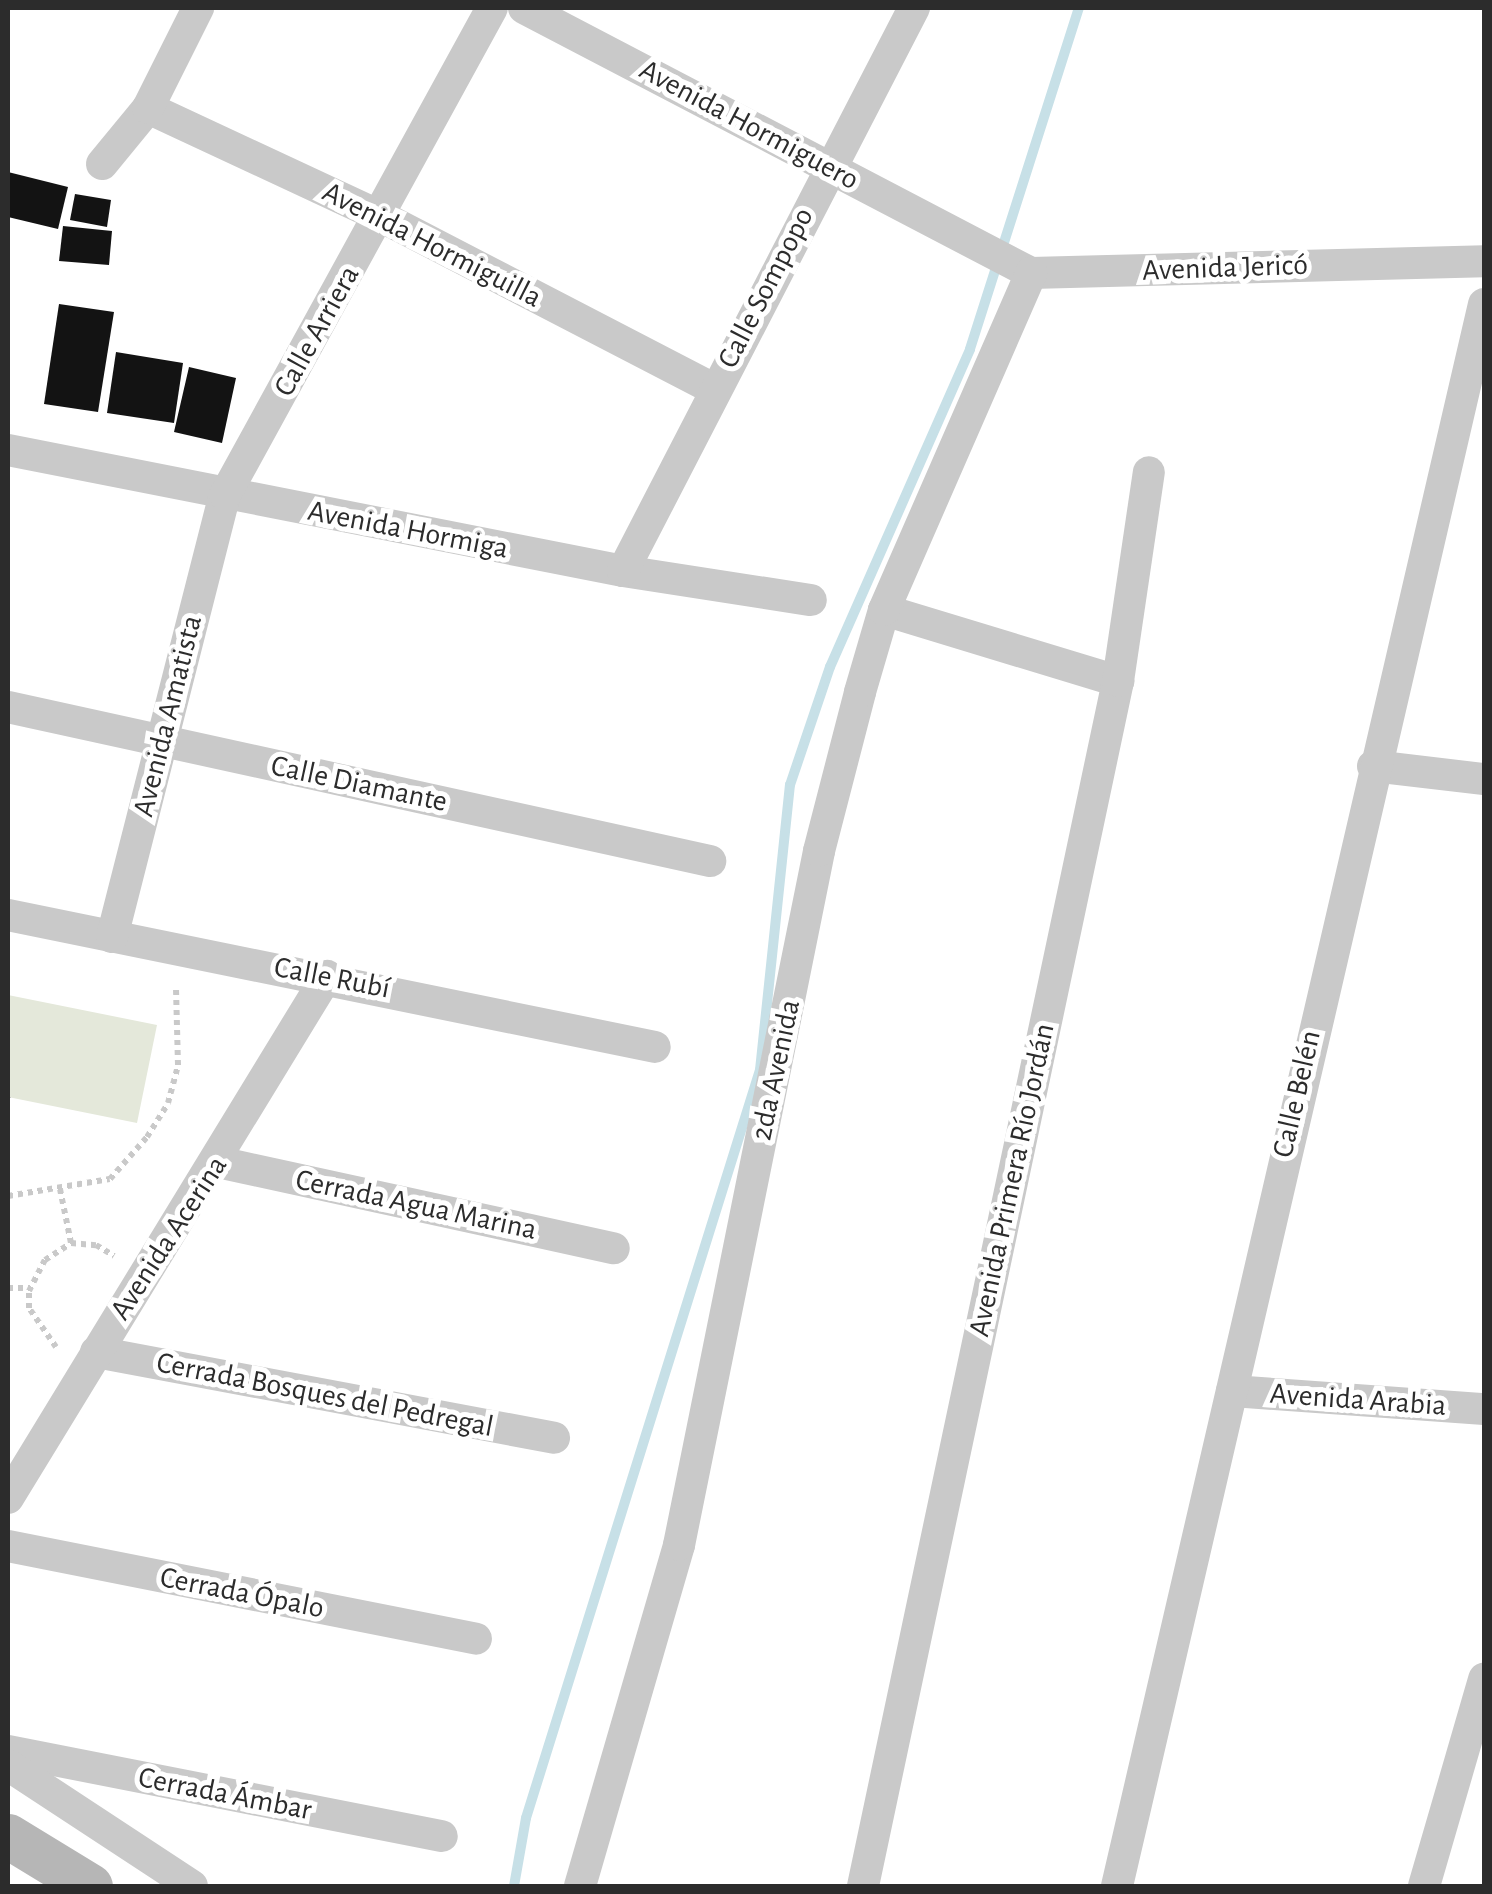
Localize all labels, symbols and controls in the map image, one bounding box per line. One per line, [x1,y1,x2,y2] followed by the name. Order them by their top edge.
[633,52,865,198] street label: Avenida Hormiguero
[316,174,548,316] street label: Avenida Hormiguilla
[710,202,822,374] street label: Calle Sompopo
[1142,247,1308,289] street label: Avenida Jericó
[266,259,368,403] street label: Calle Arriera
[305,493,511,567] street label: Avenida Hormiga
[126,612,210,820] street label: Avenida Amatista
[268,748,450,820] street label: Calle Diamante
[271,949,393,1007] street label: Calle Rubí
[744,996,808,1144] street label: 2da Avenida
[961,1020,1063,1340] street label: Avenida Primera Río Jordán
[1265,1027,1329,1161] street label: Calle Belén
[103,1149,235,1327] street label: Avenida Acerina
[292,1162,540,1248] street label: Cerrada Agua Marina
[154,1345,496,1445] street label: Cerrada Bosques del Pedregal
[1269,1376,1447,1424] street label: Avenida Arabia
[157,1559,327,1627] street label: Cerrada Ópalo
[135,1760,315,1828] street label: Cerrada Ámbar

